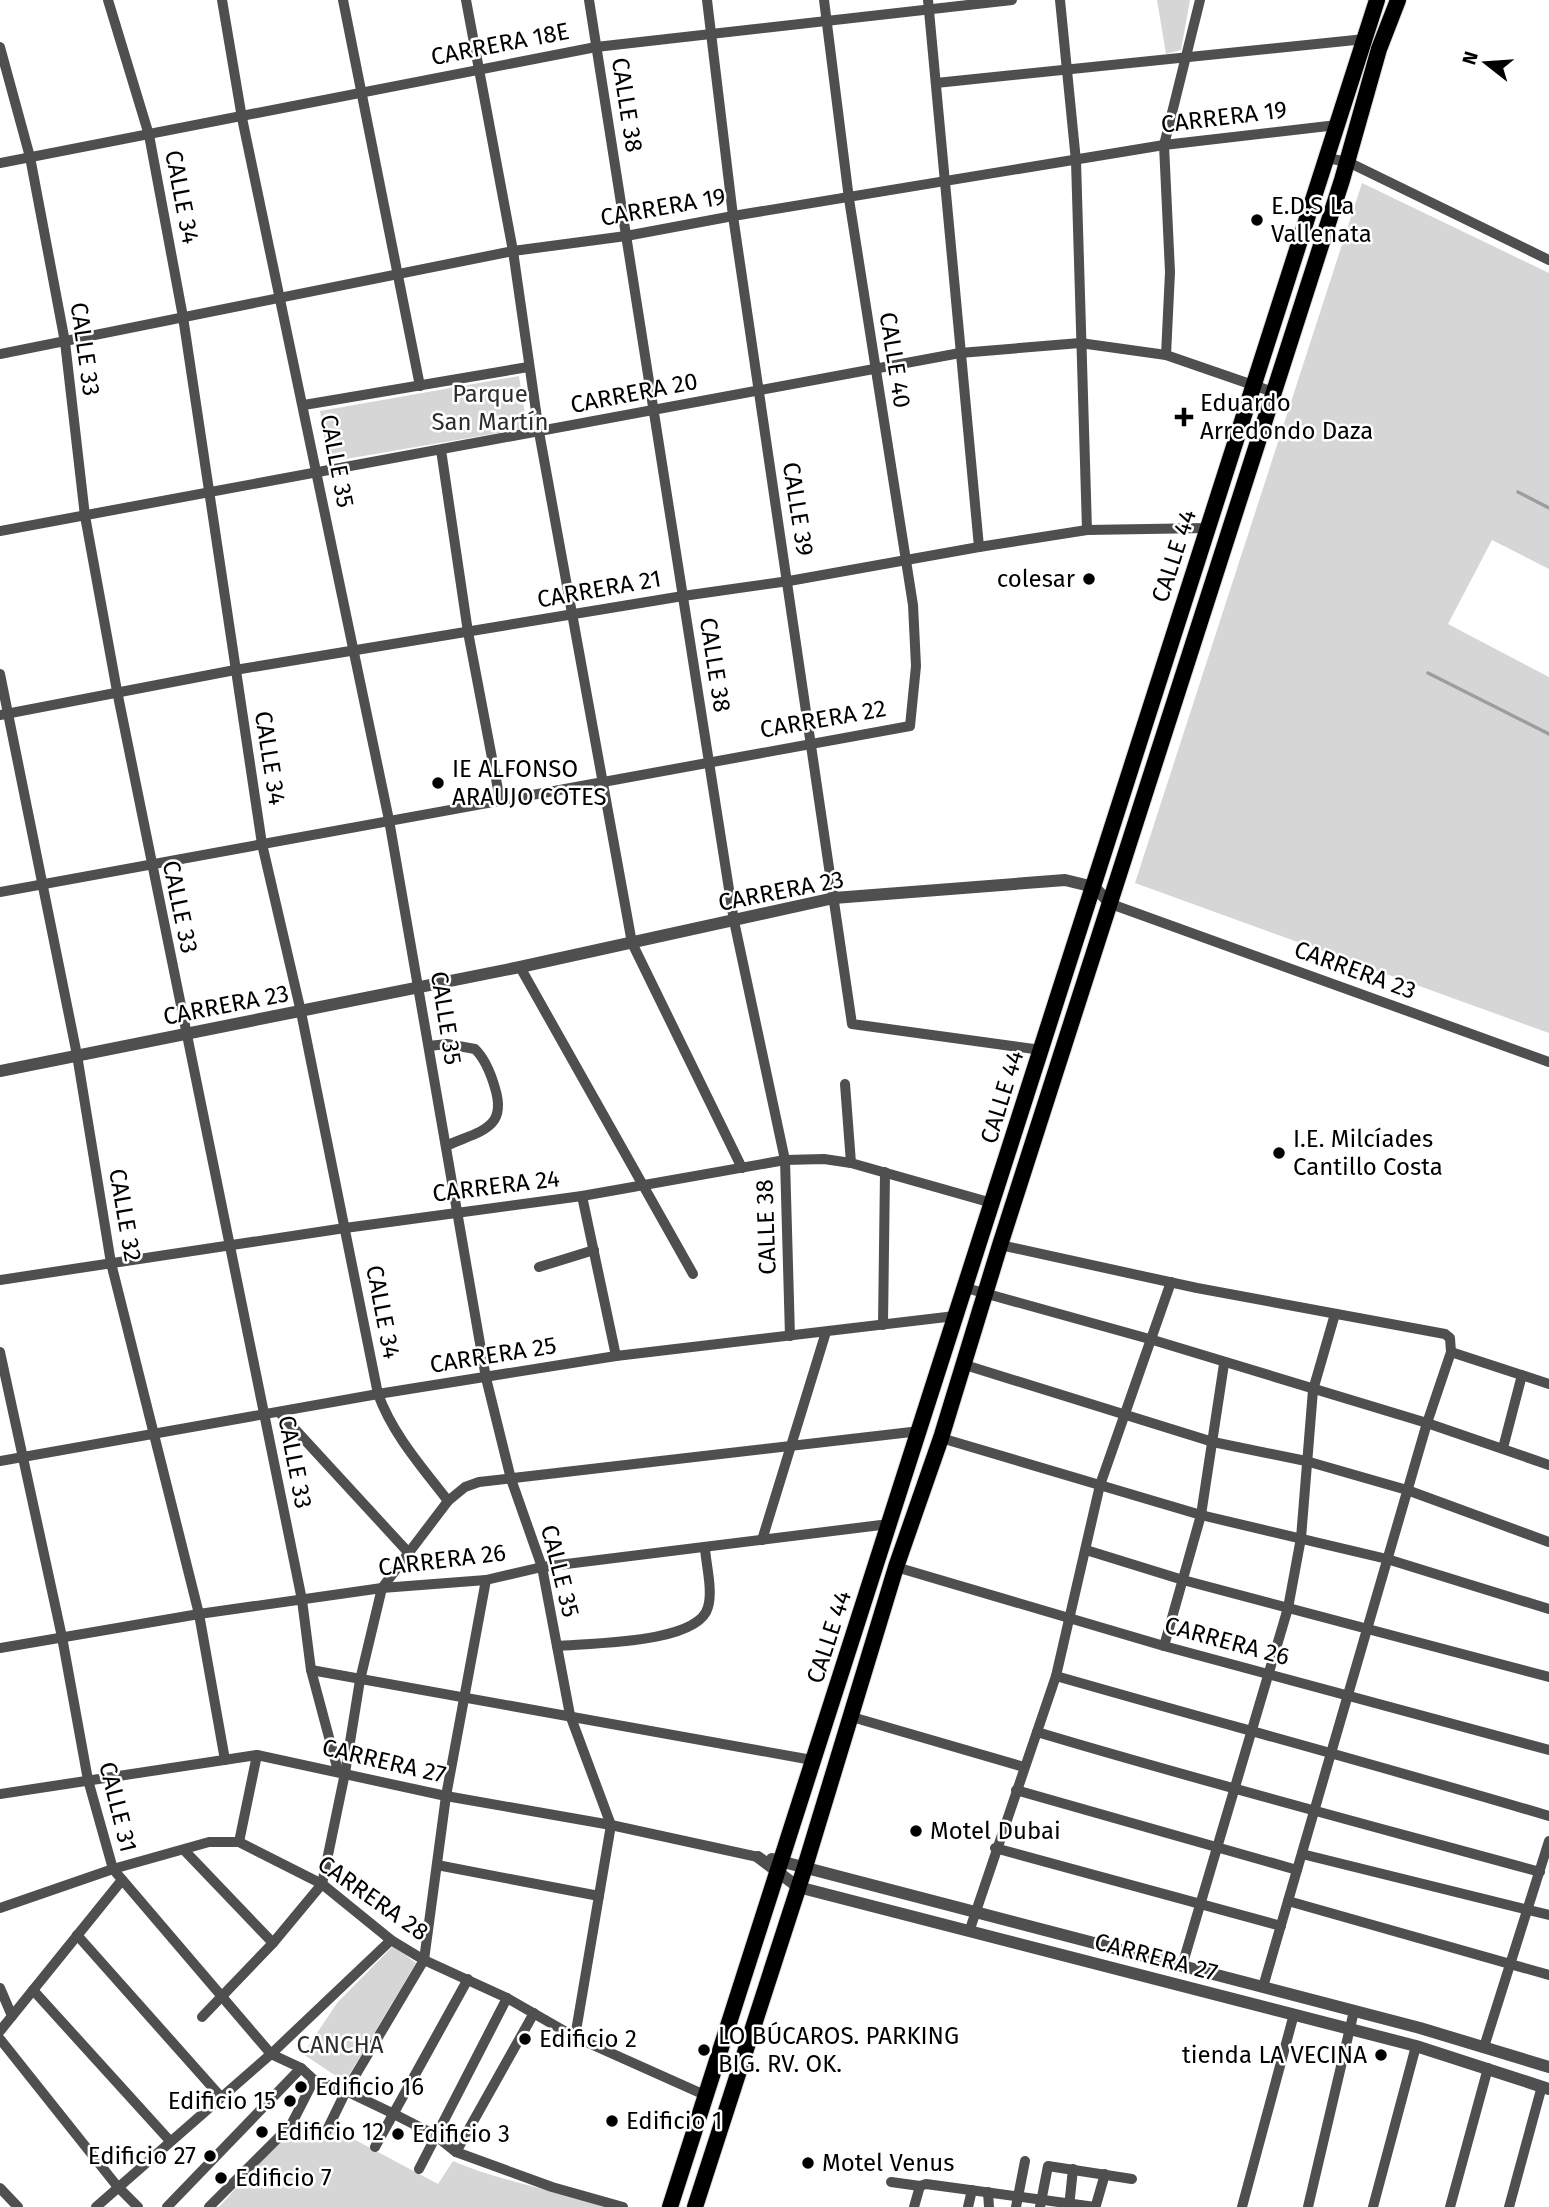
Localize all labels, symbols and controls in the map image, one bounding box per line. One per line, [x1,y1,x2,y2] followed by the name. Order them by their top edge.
[429,17,571,71] street label: CARRERA 18E
[1451,28,1521,98] north arrow
[1457,49,1483,68] text: N
[606,56,648,154] street label: CALLE 38
[1159,95,1289,139] street label: CARRERA 19
[159,148,205,246] street label: CALLE 34
[598,182,728,232] street label: CARRERA 19
[1271,192,1372,248] place label: E.D.S La Vallenata
[1249,212,1265,228] marker: E.D.S La Vallenata
[65,300,105,398] street label: CALLE 33
[874,310,916,410] street label: CALLE 40
[568,367,700,419] street label: CARRERA 20
[431,380,549,436] park label: Parque San Martín
[1200,389,1373,445] place label: Eduardo Arredondo Daza
[1174,407,1194,427] marker: Eduardo Arredondo Daza
[314,412,360,510] street label: CALLE 35
[777,460,819,558] street label: CALLE 39
[1146,506,1202,606] street label: CALLE 44
[535,564,663,614] street label: CARRERA 21
[997,565,1076,593] place label: colesar
[1081,571,1097,587] marker: colesar
[694,616,736,714] street label: CALLE 38
[758,694,888,744] street label: CARRERA 22
[249,709,291,807] street label: CALLE 34
[452,755,607,811] place label: IE ALFONSO ARAUJO COTES
[430,775,446,791] marker: IE ALFONSO ARAUJO COTES
[157,858,203,956] street label: CALLE 33
[716,865,846,917] street label: CARRERA 23
[1290,935,1420,1005] street label: CARRERA 23
[425,969,467,1067] street label: CALLE 35
[161,979,291,1031] street label: CARRERA 23
[975,1047,1029,1147] street label: CALLE 44
[1293,1125,1443,1181] place label: I.E. Milcíades Cantillo Costa
[1271,1145,1287,1161] marker: I.E. Milcíades Cantillo Costa
[431,1164,561,1208] street label: CARRERA 24
[103,1166,147,1264] street label: CALLE 32
[750,1179,782,1275] street label: CALLE 38
[360,1263,406,1361] street label: CALLE 34
[428,1331,558,1379] street label: CARRERA 25
[272,1413,318,1511] street label: CALLE 33
[535,1522,585,1620] street label: CALLE 35
[377,1538,507,1582] street label: CARRERA 26
[801,1587,857,1687] street label: CALLE 44
[1161,1611,1293,1671] street label: CARRERA 26
[319,1733,449,1789] street label: CARRERA 27
[93,1759,143,1855] street label: CALLE 31
[930,1817,1061,1845] place label: Motel Dubai
[908,1823,924,1839] marker: Motel Dubai
[312,1850,434,1946] street label: CARRERA 28
[1092,1927,1220,1987] street label: CARRERA 27
[718,2021,959,2078] place label: LO BÚCAROS. PARKING BIG. RV. OK.
[539,2025,637,2053] place label: Edificio 2
[296,2031,384,2059] park label: CANCHA
[517,2031,533,2047] marker: Edificio 2
[1182,2041,1367,2069] place label: tienda LA VECINA
[696,2042,712,2058] marker: LO BÚCAROS. PARKING BIG. RV. OK.
[1373,2047,1389,2063] marker: tienda LA VECINA
[315,2073,424,2101] place label: Edificio 16
[293,2079,309,2095] marker: Edificio 16
[168,2087,276,2115] place label: Edificio 15
[282,2093,298,2109] marker: Edificio 15
[626,2107,722,2135] place label: Edificio 1
[604,2113,620,2129] marker: Edificio 1
[276,2118,384,2146] place label: Edificio 12
[412,2120,510,2148] place label: Edificio 3
[254,2124,270,2140] marker: Edificio 12
[390,2126,406,2142] marker: Edificio 3
[88,2142,196,2170] place label: Edificio 27
[202,2148,218,2164] marker: Edificio 27
[822,2149,955,2177] place label: Motel Venus
[800,2155,816,2171] marker: Motel Venus
[235,2164,332,2192] place label: Edificio 7
[213,2170,229,2186] marker: Edificio 7

